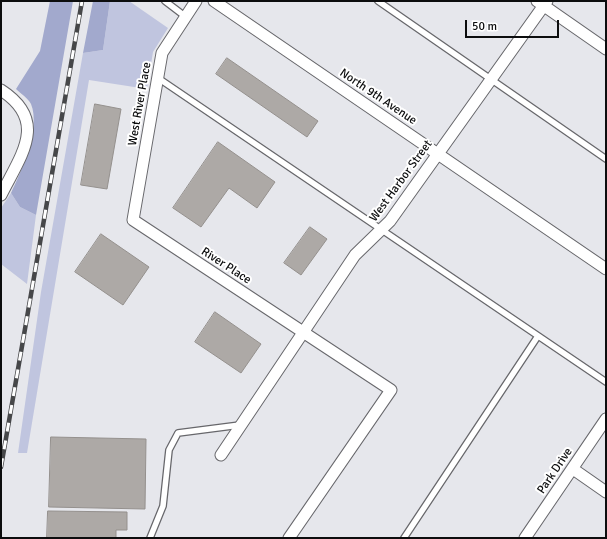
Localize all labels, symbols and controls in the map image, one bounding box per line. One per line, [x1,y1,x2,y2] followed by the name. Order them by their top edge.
[467,12,561,38] scale bar
[472,19,497,34] text: 50 m
[126,61,154,147] street label: West River Place
[337,66,419,128] street label: North 9th Avenue
[367,137,435,225] street label: West Harbor Street
[198,245,254,287] street label: River Place
[534,445,576,497] street label: Park Drive

